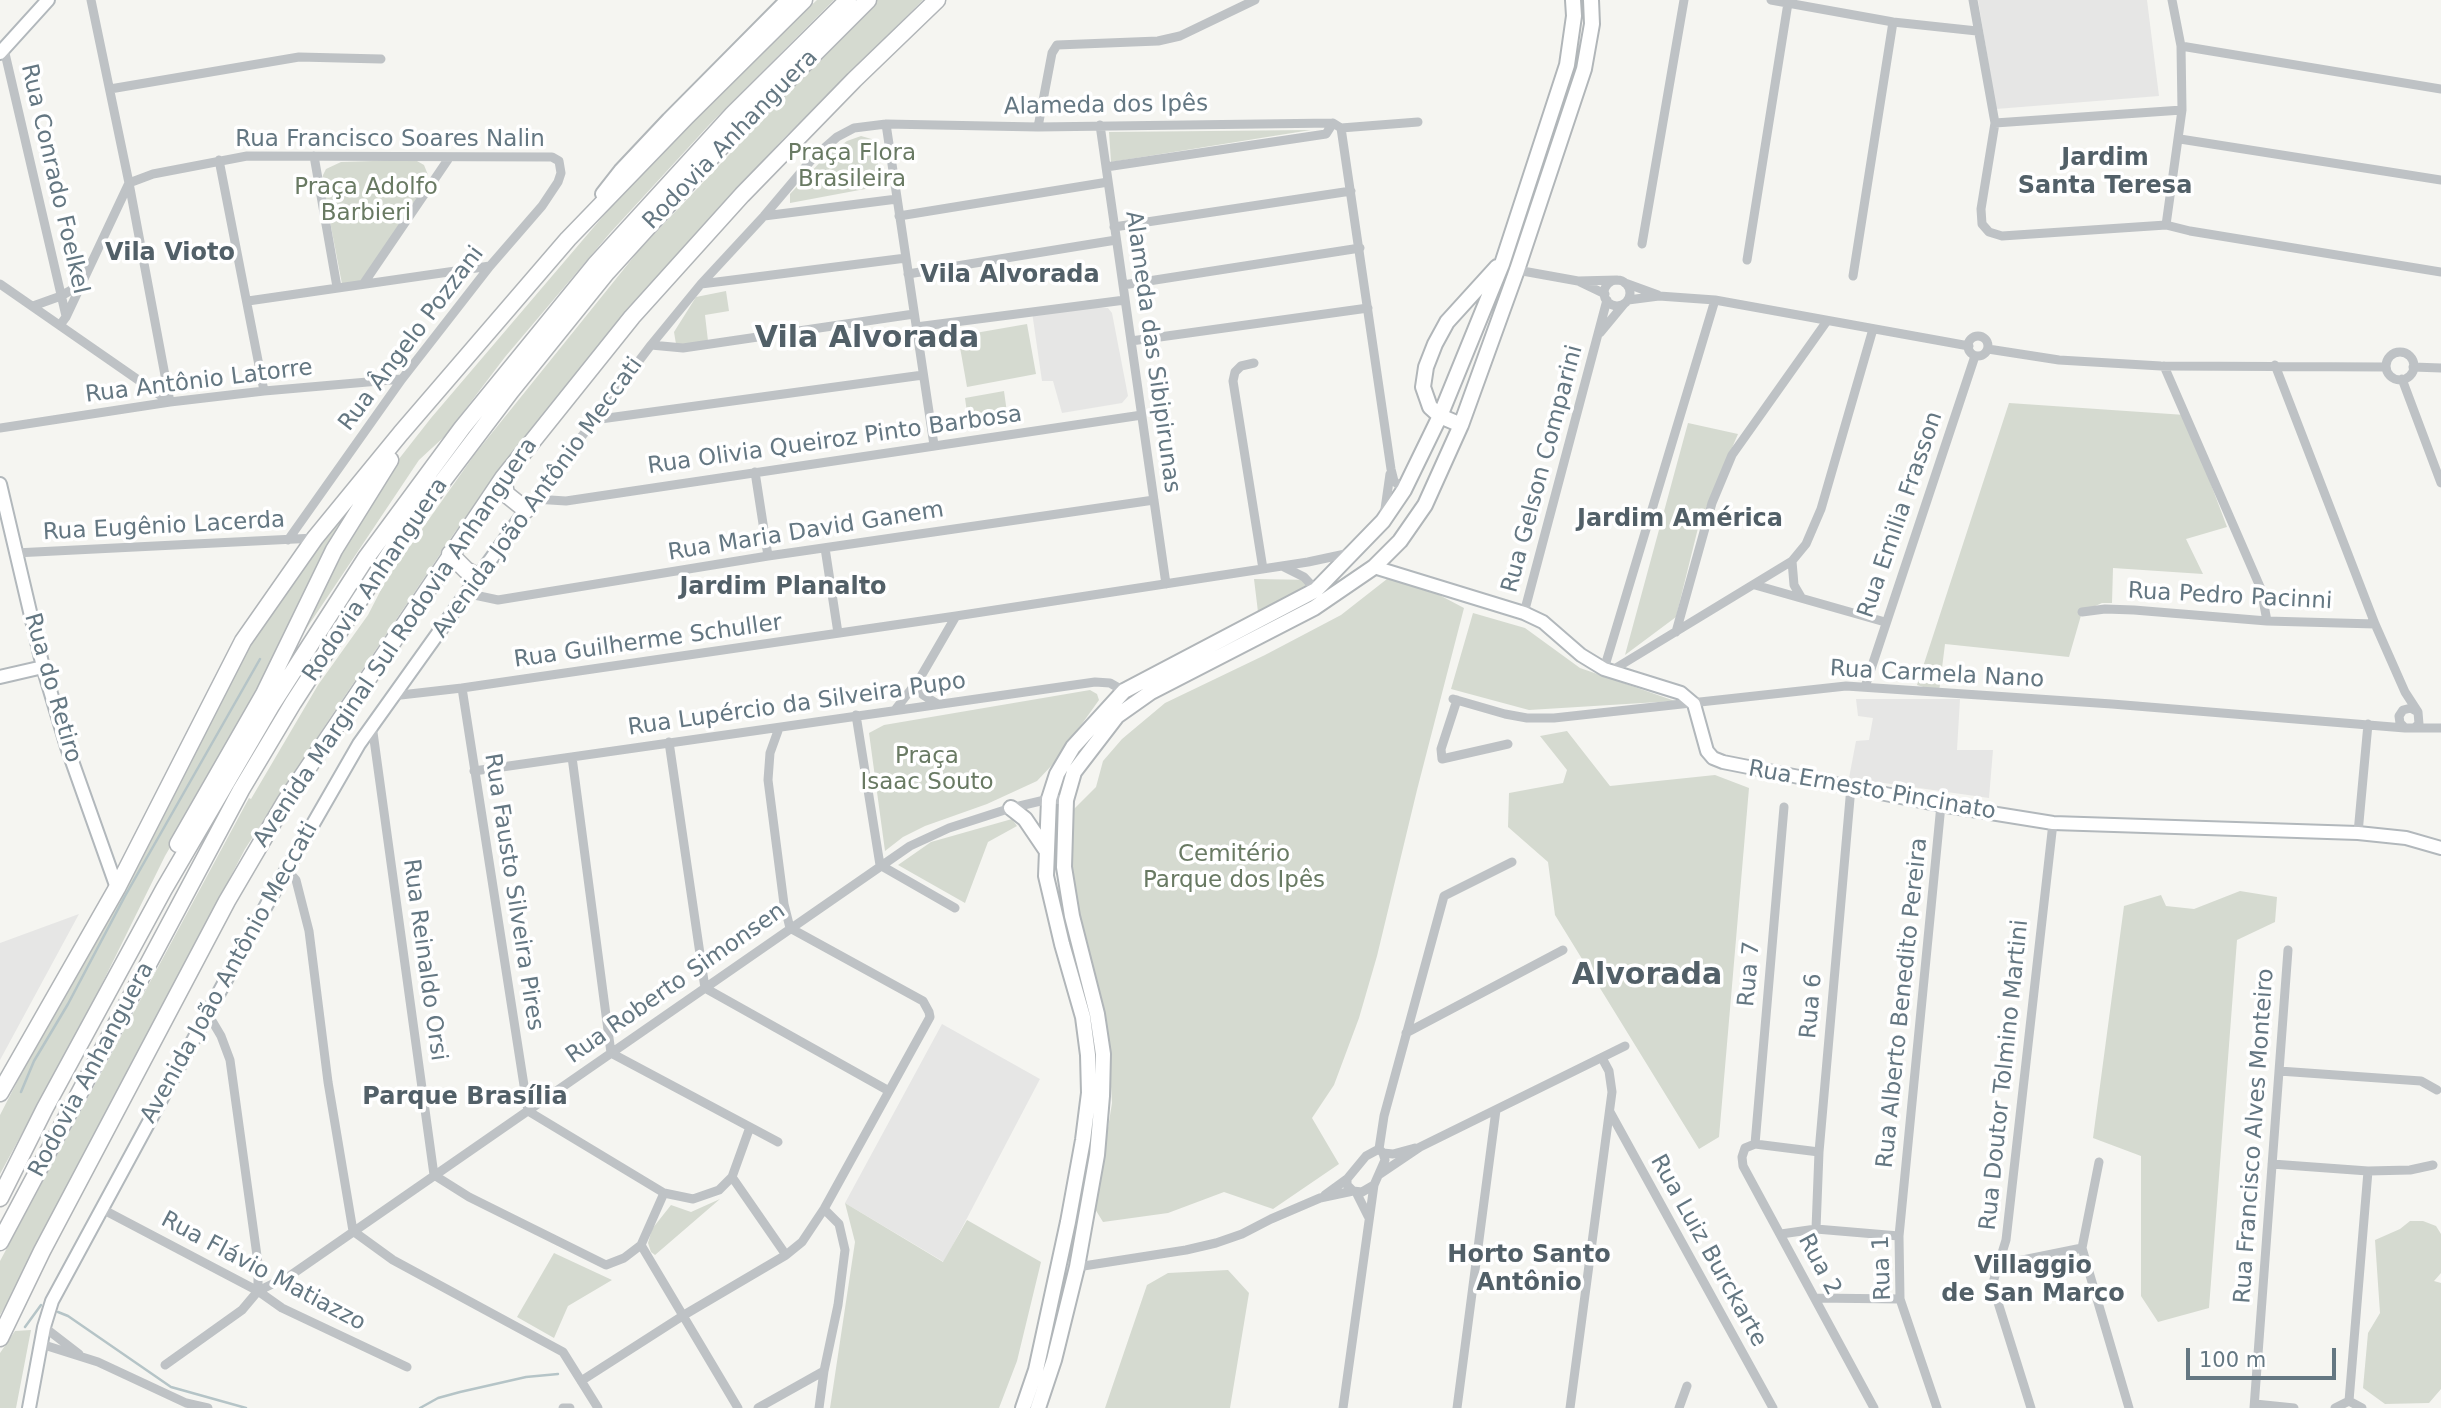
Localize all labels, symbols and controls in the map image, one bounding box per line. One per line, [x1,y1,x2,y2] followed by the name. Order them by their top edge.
[638,44,824,236] street label: Rodovia Anhanguera
[14,61,94,297] street label: Rua Conrado Foelkel
[1004,90,1208,122] street label: Alameda dos Ipês
[235,126,545,154] street label: Rua Francisco Soares Nalin
[788,140,916,194] park label: Praça Flora Brasileira
[2018,145,2192,201] district label: Jardim Santa Teresa
[294,174,438,228] park label: Praça Adolfo Barbieri
[1119,209,1185,495] street label: Alameda das Sibipirunas
[105,240,235,268] district label: Vila Vioto
[334,241,490,437] street label: Rua Ângelo Pozzani
[920,262,1100,290] district label: Vila Alvorada
[755,321,979,357] district label: Vila Alvorada
[1497,342,1589,596] street label: Rua Gelson Comparini
[427,352,649,644] street label: Avenida João Antônio Meccati
[84,354,314,410] street label: Rua Antônio Latorre
[646,401,1024,481] street label: Rua Olivia Queiroz Pinto Barbosa
[1853,408,1949,622] street label: Rua Emilia Frasson
[248,433,544,853] street label: Avenida Marginal Sul Rodovia Anhanguera
[298,473,454,687] street label: Rodovia Anhanguera
[666,497,946,567] street label: Rua Maria David Ganem
[1577,506,1783,534] district label: Jardim América
[42,507,286,547] street label: Rua Eugênio Lacerda
[679,574,887,602] district label: Jardim Planalto
[2127,578,2333,616] street label: Rua Pedro Pacinni
[17,610,87,766] street label: Rua do Retiro
[512,610,784,674] street label: Rua Guilherme Schuller
[1829,656,2045,694] street label: Rua Carmela Nano
[626,668,968,742] street label: Rua Lupércio da Silveira Pupo
[860,743,994,797] park label: Praça Isaac Souto
[477,751,549,1033] street label: Rua Fausto Silveira Pires
[1746,756,1998,826] street label: Rua Ernesto Pincinato
[136,818,324,1128] street label: Avenida João Antônio Meccati
[1872,836,1934,1170] street label: Rua Alberto Benedito Pereira
[1143,841,1325,895] park label: Cemitério Parque dos Ipês
[396,857,452,1063] street label: Rua Reinaldo Orsi
[561,898,791,1070] street label: Rua Roberto Simonsen
[1975,918,2035,1232] street label: Rua Doutor Tolmino Martini
[1733,940,1767,1008] street label: Rua 7
[24,958,160,1182] street label: Rodovia Anhanguera
[1572,958,1722,994] district label: Alvorada
[2230,967,2280,1305] street label: Rua Francisco Alves Monteiro
[1795,972,1829,1040] street label: Rua 6
[362,1084,568,1112] district label: Parque Brasília
[1644,1150,1772,1352] street label: Rua Luiz Burckarte
[156,1206,370,1338] street label: Rua Flávio Matiazzo
[1791,1230,1847,1300] street label: Rua 2
[1868,1235,1898,1301] street label: Rua 1
[1447,1242,1611,1298] district label: Horto Santo Antônio
[1941,1253,2125,1309] district label: Villaggio de San Marco
[2189,1334,2340,1378] scale bar
[2199,1348,2266,1372] text: 100 m

